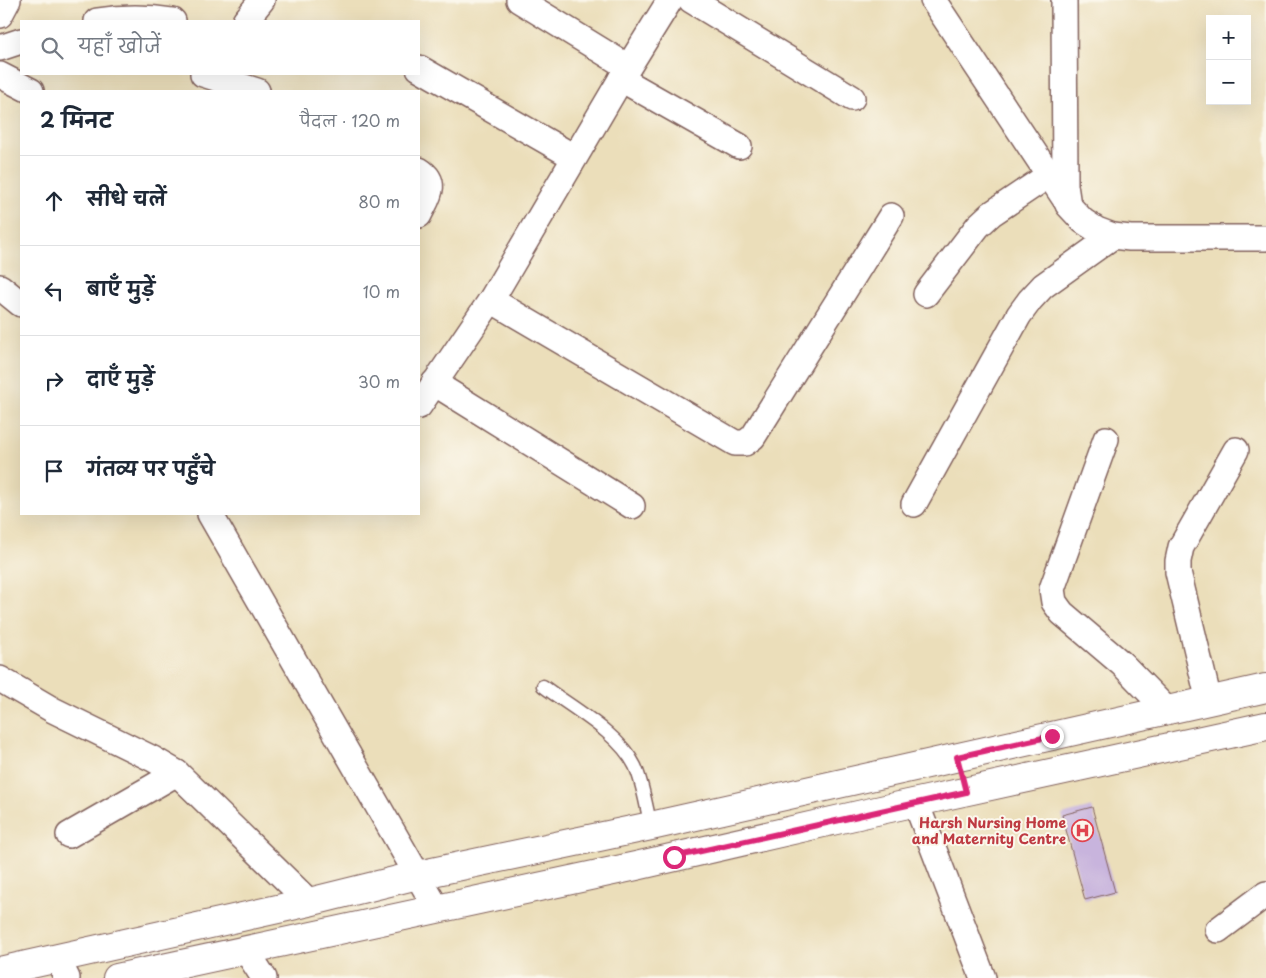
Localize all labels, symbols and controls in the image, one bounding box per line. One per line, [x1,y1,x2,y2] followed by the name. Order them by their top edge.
[1206,15,1251,105] map controls
[1206,15,1251,60] button: +
[20,20,420,75] search box
[78,31,161,59] text: यहाँ खोजें
[38,34,66,62] icon: search
[1206,60,1251,105] button: −
[40,103,112,135] text: 2 मिनट
[300,108,400,132] text: पैदल · 120 m
[87,184,166,212] text: सीधे चलें
[40,187,68,215] icon: ahead
[358,189,400,213] text: 80 m
[87,274,155,302] text: बाएँ मुड़ें
[40,277,68,305] icon: left
[363,279,400,303] text: 10 m
[87,364,154,392] text: दाएँ मुड़ें
[40,367,68,395] icon: right
[358,369,400,393] text: 30 m
[87,454,215,482] text: गंतव्य पर पहुँचे
[40,457,68,485] icon: arrive
[1041,725,1064,748] route end
[912,812,1066,849] place label: Harsh Nursing Home and Maternity Centre
[1070,818,1094,842] hospital icon: Harsh Nursing Home and Maternity Centre
[663,846,686,869] route start

